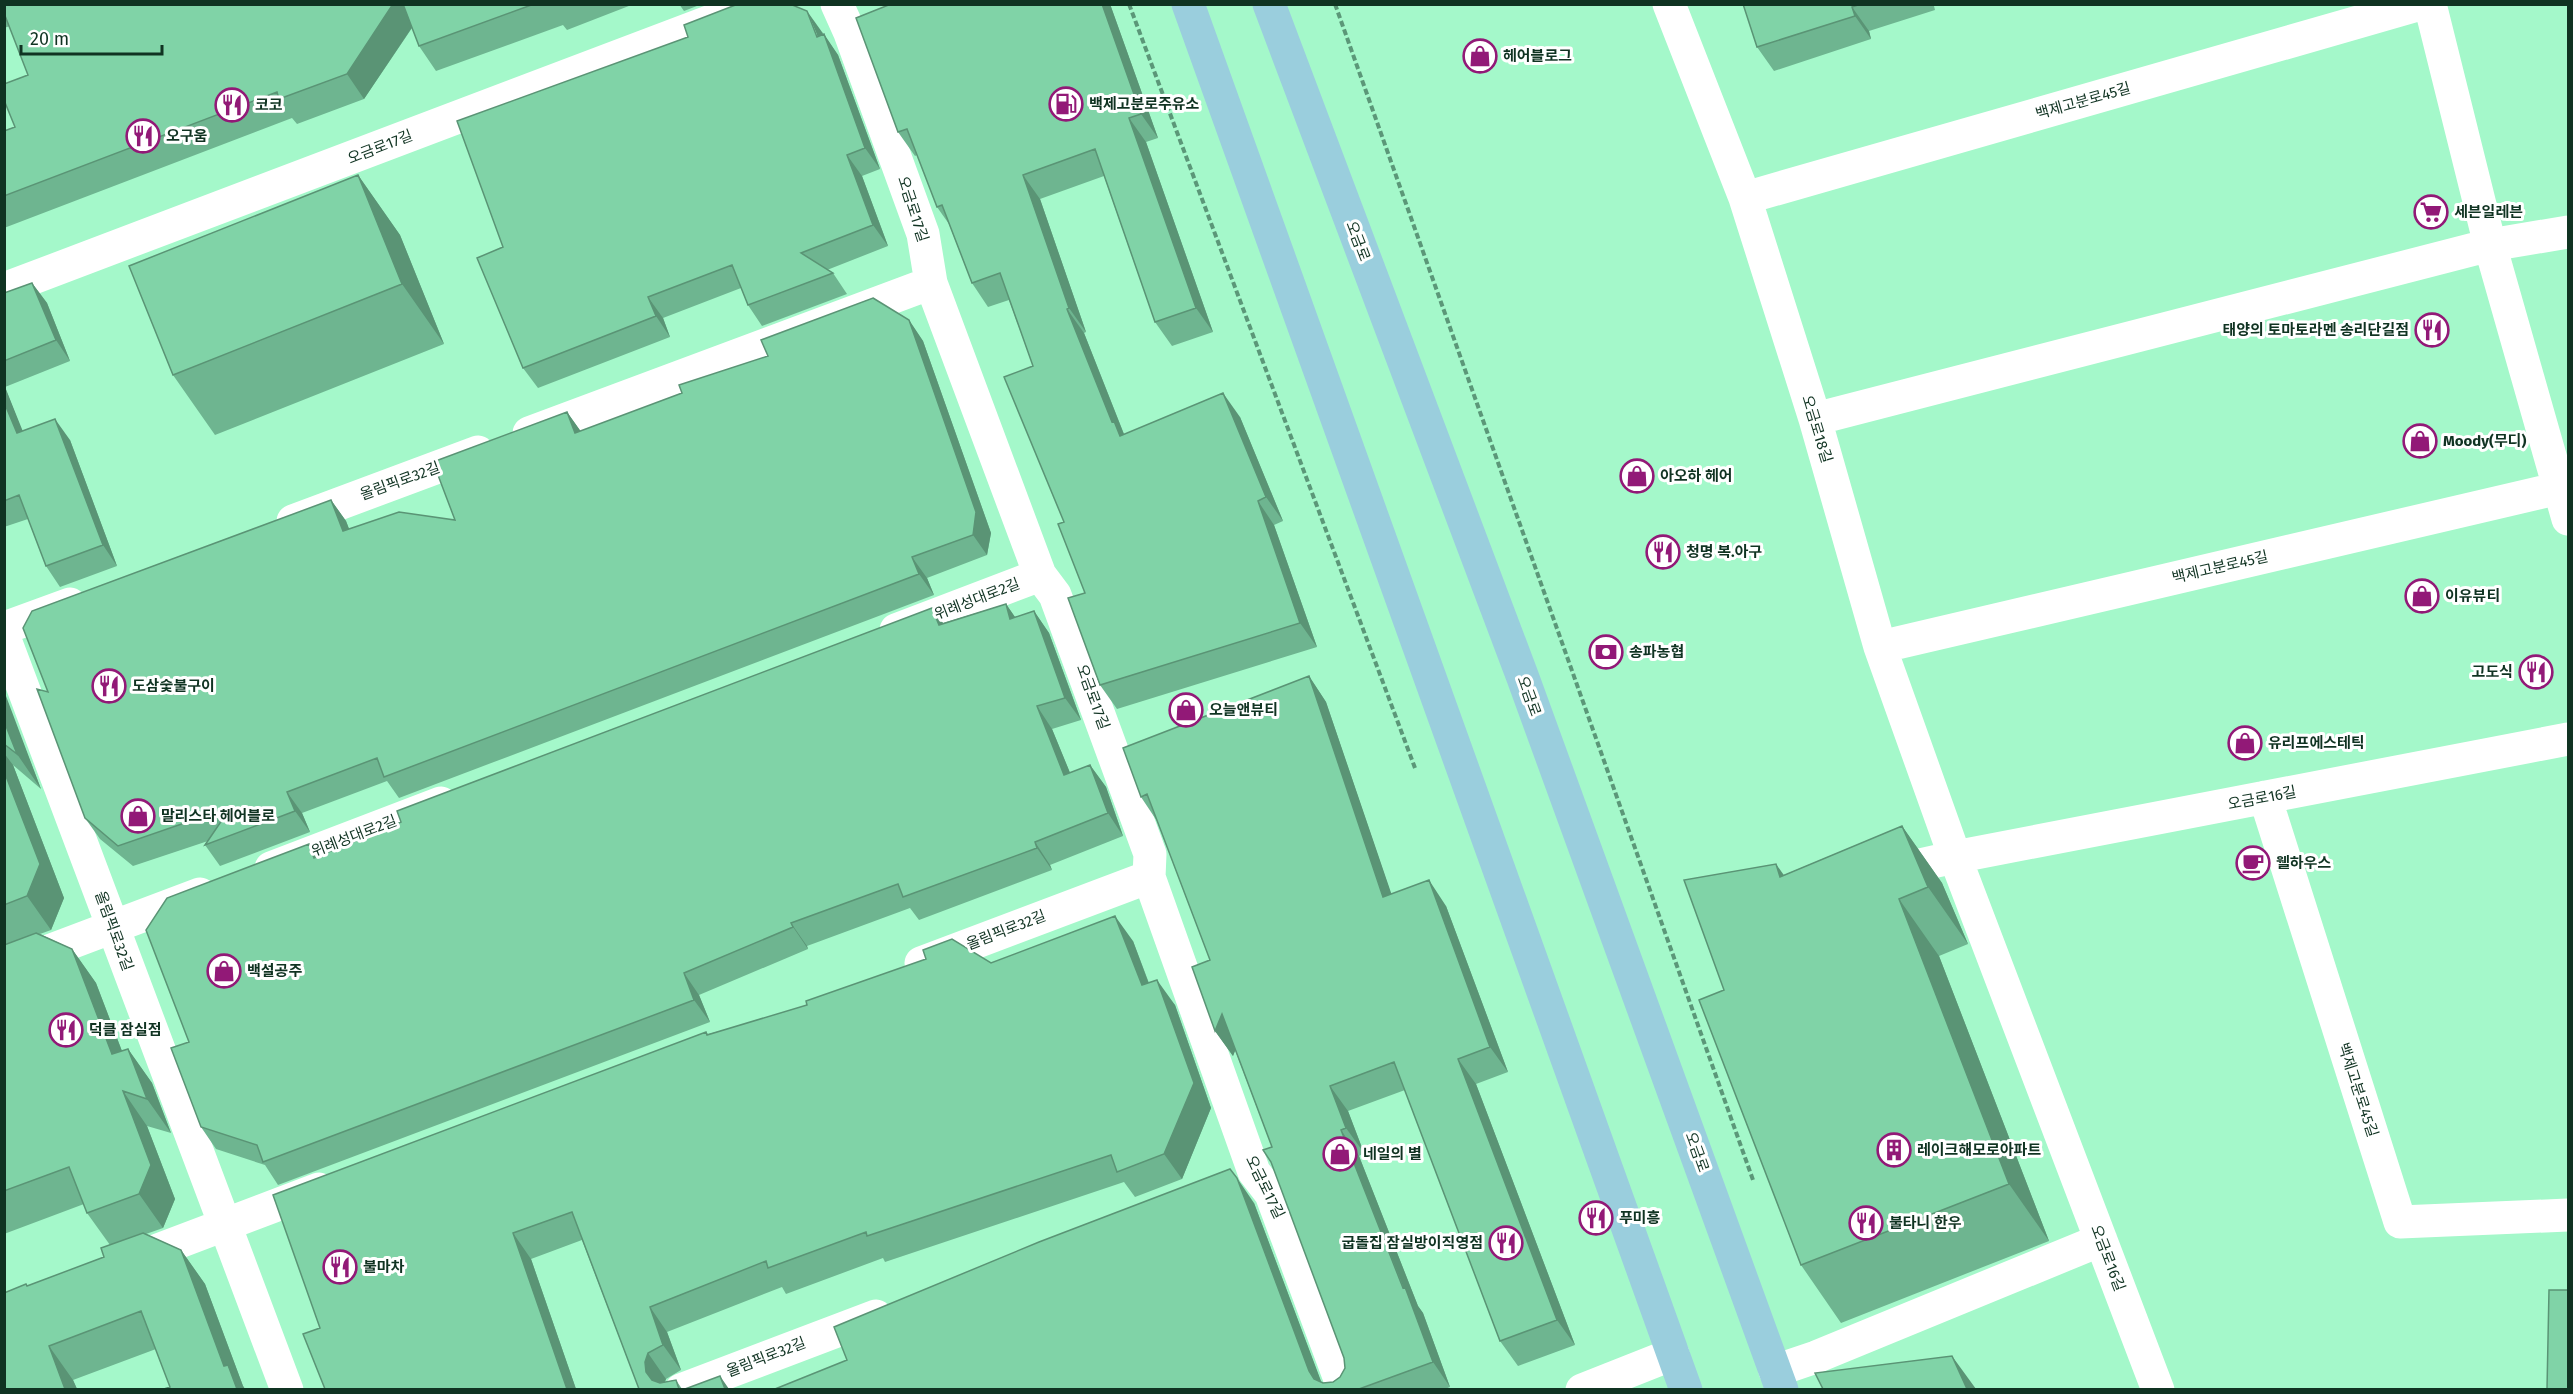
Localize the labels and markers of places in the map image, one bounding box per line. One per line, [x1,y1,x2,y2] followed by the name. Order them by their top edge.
[1462,38,1498,74] shop icon: 헤어블로그
[1503,47,1572,65] place label: 헤어블로그
[1048,86,1084,122] fuel station icon: 백제고분로주유소
[214,87,250,123] restaurant icon: 코코
[1089,95,1200,113] place label: 백제고분로주유소
[255,96,283,114] place label: 코코
[125,118,161,154] restaurant icon: 오구움
[166,127,208,145] place label: 오구움
[2413,194,2449,230] supermarket icon: 세븐일레븐
[2454,203,2523,221] place label: 세븐일레븐
[2414,312,2450,348] restaurant icon: 태양의 토마토라멘 송리단길점
[2222,321,2409,339] place label: 태양의 토마토라멘 송리단길점
[2402,423,2438,459] shop icon: Moody(무디)
[2443,432,2527,450] place label: Moody(무디)
[1619,458,1655,494] shop icon: 아오하 헤어
[1660,467,1733,485] place label: 아오하 헤어
[1645,534,1681,570] restaurant icon: 청명 복.아구
[1686,543,1762,561] place label: 청명 복.아구
[2404,578,2440,614] shop icon: 이유뷰티
[2445,587,2500,605] place label: 이유뷰티
[1588,634,1624,670] bank icon: 송파농협
[1629,643,1684,661] place label: 송파농협
[2518,654,2554,690] restaurant icon: 고도식
[2472,663,2513,681] place label: 고도식
[91,668,127,704] restaurant icon: 도삼숯불구이
[132,677,215,695] place label: 도삼숯불구이
[1168,692,1204,728] shop icon: 오늘앤뷰티
[1209,701,1278,719] place label: 오늘앤뷰티
[2227,725,2263,761] shop icon: 유리프에스테틱
[2268,734,2365,752] place label: 유리프에스테틱
[120,798,156,834] shop icon: 말리스타 헤어블로
[161,807,275,825] place label: 말리스타 헤어블로
[2235,845,2271,881] cafe icon: 웰하우스
[2276,854,2331,872] place label: 웰하우스
[206,953,242,989] shop icon: 백설공주
[247,962,302,980] place label: 백설공주
[48,1012,84,1048] restaurant icon: 덕클 잠실점
[89,1021,162,1039] place label: 덕클 잠실점
[1876,1132,1912,1168] building icon: 레이크해모로아파트
[1322,1136,1358,1172] shop icon: 네일의 별
[1917,1141,2041,1159] place label: 레이크해모로아파트
[1363,1145,1422,1163] place label: 네일의 별
[1578,1200,1614,1236] restaurant icon: 푸미흥
[1848,1205,1884,1241] restaurant icon: 불타니 한우
[1619,1209,1661,1227] place label: 푸미흥
[1889,1214,1962,1232] place label: 불타니 한우
[1488,1225,1524,1261] restaurant icon: 굽돌집 잠실방이직영점
[1341,1234,1483,1252] place label: 굽돌집 잠실방이직영점
[322,1249,358,1285] restaurant icon: 불마차
[363,1258,405,1276] place label: 불마차

